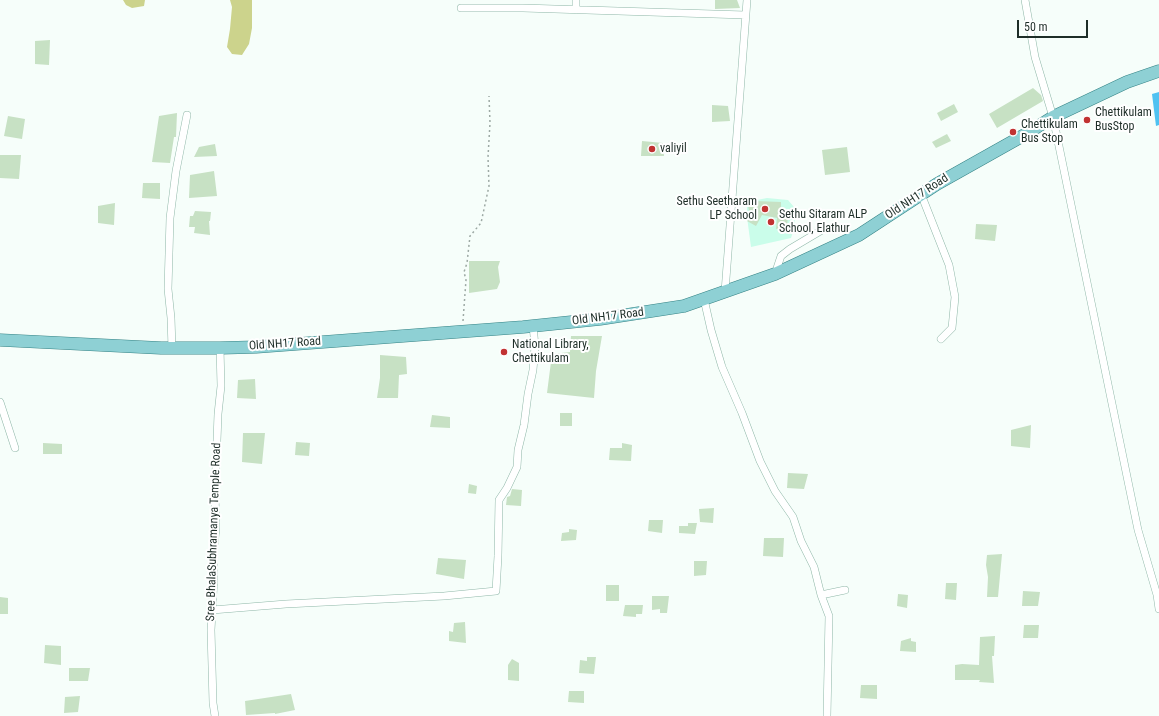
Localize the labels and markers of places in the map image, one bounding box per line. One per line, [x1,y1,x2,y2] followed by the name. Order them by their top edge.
[1095,106,1152,134] place label: Chettikulam BusStop
[1082,115,1092,125] marker: Chettikulam BusStop
[1021,118,1078,146] place label: Chettikulam Bus Stop
[1008,127,1018,137] marker: Chettikulam Bus Stop
[660,142,687,156] place label: valiyil
[647,144,657,154] marker: valiyil
[676,195,757,223] place label: Sethu Seetharam LP School
[760,204,770,214] marker: Sethu Seetharam LP School
[779,208,867,236] place label: Sethu Sitaram ALP School, Elathur
[766,217,776,227] marker: Sethu Sitaram ALP School, Elathur
[512,338,589,366] place label: National Library, Chettikulam
[499,347,509,357] marker: National Library, Chettikulam

